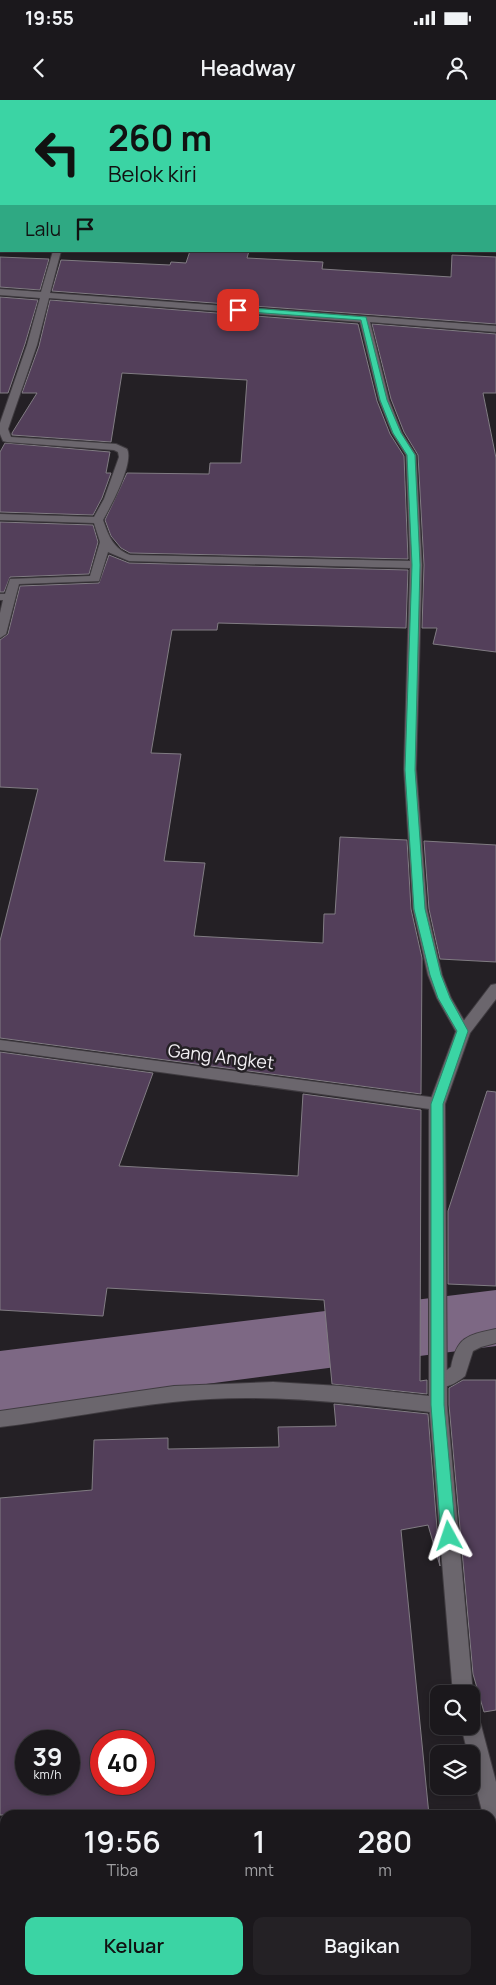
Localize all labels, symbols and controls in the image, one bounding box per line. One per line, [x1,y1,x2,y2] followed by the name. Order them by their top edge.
[25,5,74,31] text: 19:55
[200,53,296,83] text: Headway
[25,54,53,82] icon: back
[443,54,471,82] icon: person
[108,114,212,162] text: 260 m
[25,120,90,185] icon: left
[108,159,197,189] text: Belok kiri
[71,215,99,243] icon: arrive
[25,216,61,242] text: Lalu
[217,289,259,331] pin
[224,296,252,324] icon: arrive
[167,1038,276,1074] street label: Gang Angket
[422,1509,474,1561] position arrow
[430,1685,480,1795] map controls
[430,1685,480,1735] button: search
[90,1730,155,1795] speed limit sign: 40
[32,1739,63,1774] text: 39
[430,1745,480,1795] button: layers
[34,1766,61,1783] text: km/h
[84,1821,161,1862] text: 19:56
[253,1821,266,1862] text: 1
[357,1821,412,1862] text: 280
[106,1859,138,1881] text: Tiba
[244,1859,274,1881] text: mnt
[378,1859,392,1881] text: m
[25,1917,243,1975] button: Keluar
[253,1917,471,1975] button: Bagikan

